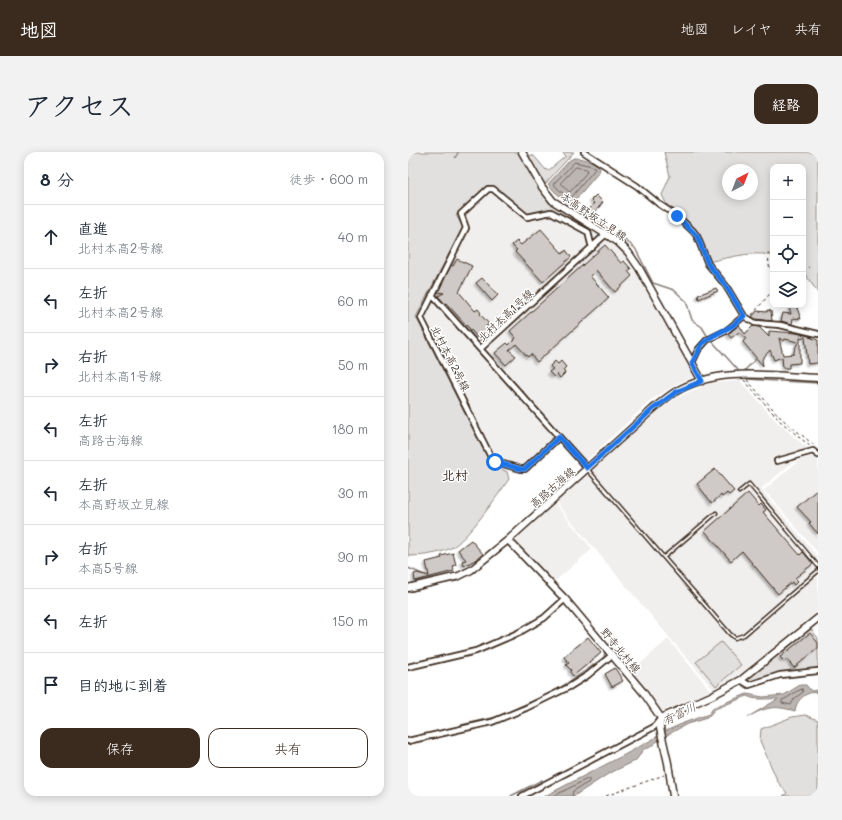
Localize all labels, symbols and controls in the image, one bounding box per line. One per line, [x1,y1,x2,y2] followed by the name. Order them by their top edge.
[20,17,58,42] text: 地図
[681,19,709,38] text: 地図
[731,19,772,38] text: レイヤ
[794,19,822,38] text: 共有
[754,84,818,124] button: 経路
[24,87,134,123] text: アクセス
[722,164,758,200] north arrow
[770,164,806,308] map controls
[770,164,806,200] button: +
[40,168,74,190] text: 8 分
[290,170,368,187] text: 徒歩 · 600 m
[558,188,630,244] street label: 本高野坂立見線
[770,200,806,236] button: −
[668,207,686,225] route end
[78,218,108,238] text: 直進
[40,226,62,248] icon: ahead
[338,228,368,245] text: 40 m
[770,236,806,272] button: locate
[78,239,163,256] text: 北村本高2号線
[770,272,806,308] button: layers
[78,282,108,302] text: 左折
[474,285,536,345] street label: 北村本高1号線
[40,290,62,312] icon: left
[338,292,368,309] text: 60 m
[78,303,163,320] text: 北村本高2号線
[428,322,474,394] street label: 北村本高2号線
[78,346,108,366] text: 右折
[40,354,62,376] icon: right
[338,356,368,373] text: 50 m
[78,367,162,384] text: 北村本高1号線
[78,410,108,430] text: 左折
[40,418,62,440] icon: left
[332,420,368,437] text: 180 m
[78,431,143,448] text: 高路古海線
[486,453,504,471] route start
[526,463,578,511] street label: 高路古海線
[442,466,468,483] district label: 北村
[78,474,108,494] text: 左折
[40,482,62,504] icon: left
[338,484,368,501] text: 30 m
[78,495,169,512] text: 本高野坂立見線
[78,538,108,558] text: 右折
[40,546,62,568] icon: right
[338,548,368,565] text: 90 m
[78,559,138,576] text: 本高5号線
[40,610,62,632] icon: left
[78,611,108,631] text: 左折
[332,612,368,629] text: 150 m
[598,624,644,676] street label: 野寺北村線
[40,674,62,696] icon: arrive
[78,675,168,695] text: 目的地に到着
[659,698,699,728] water label: 有富川
[40,728,200,768] button: 保存
[208,728,368,768] button: 共有

